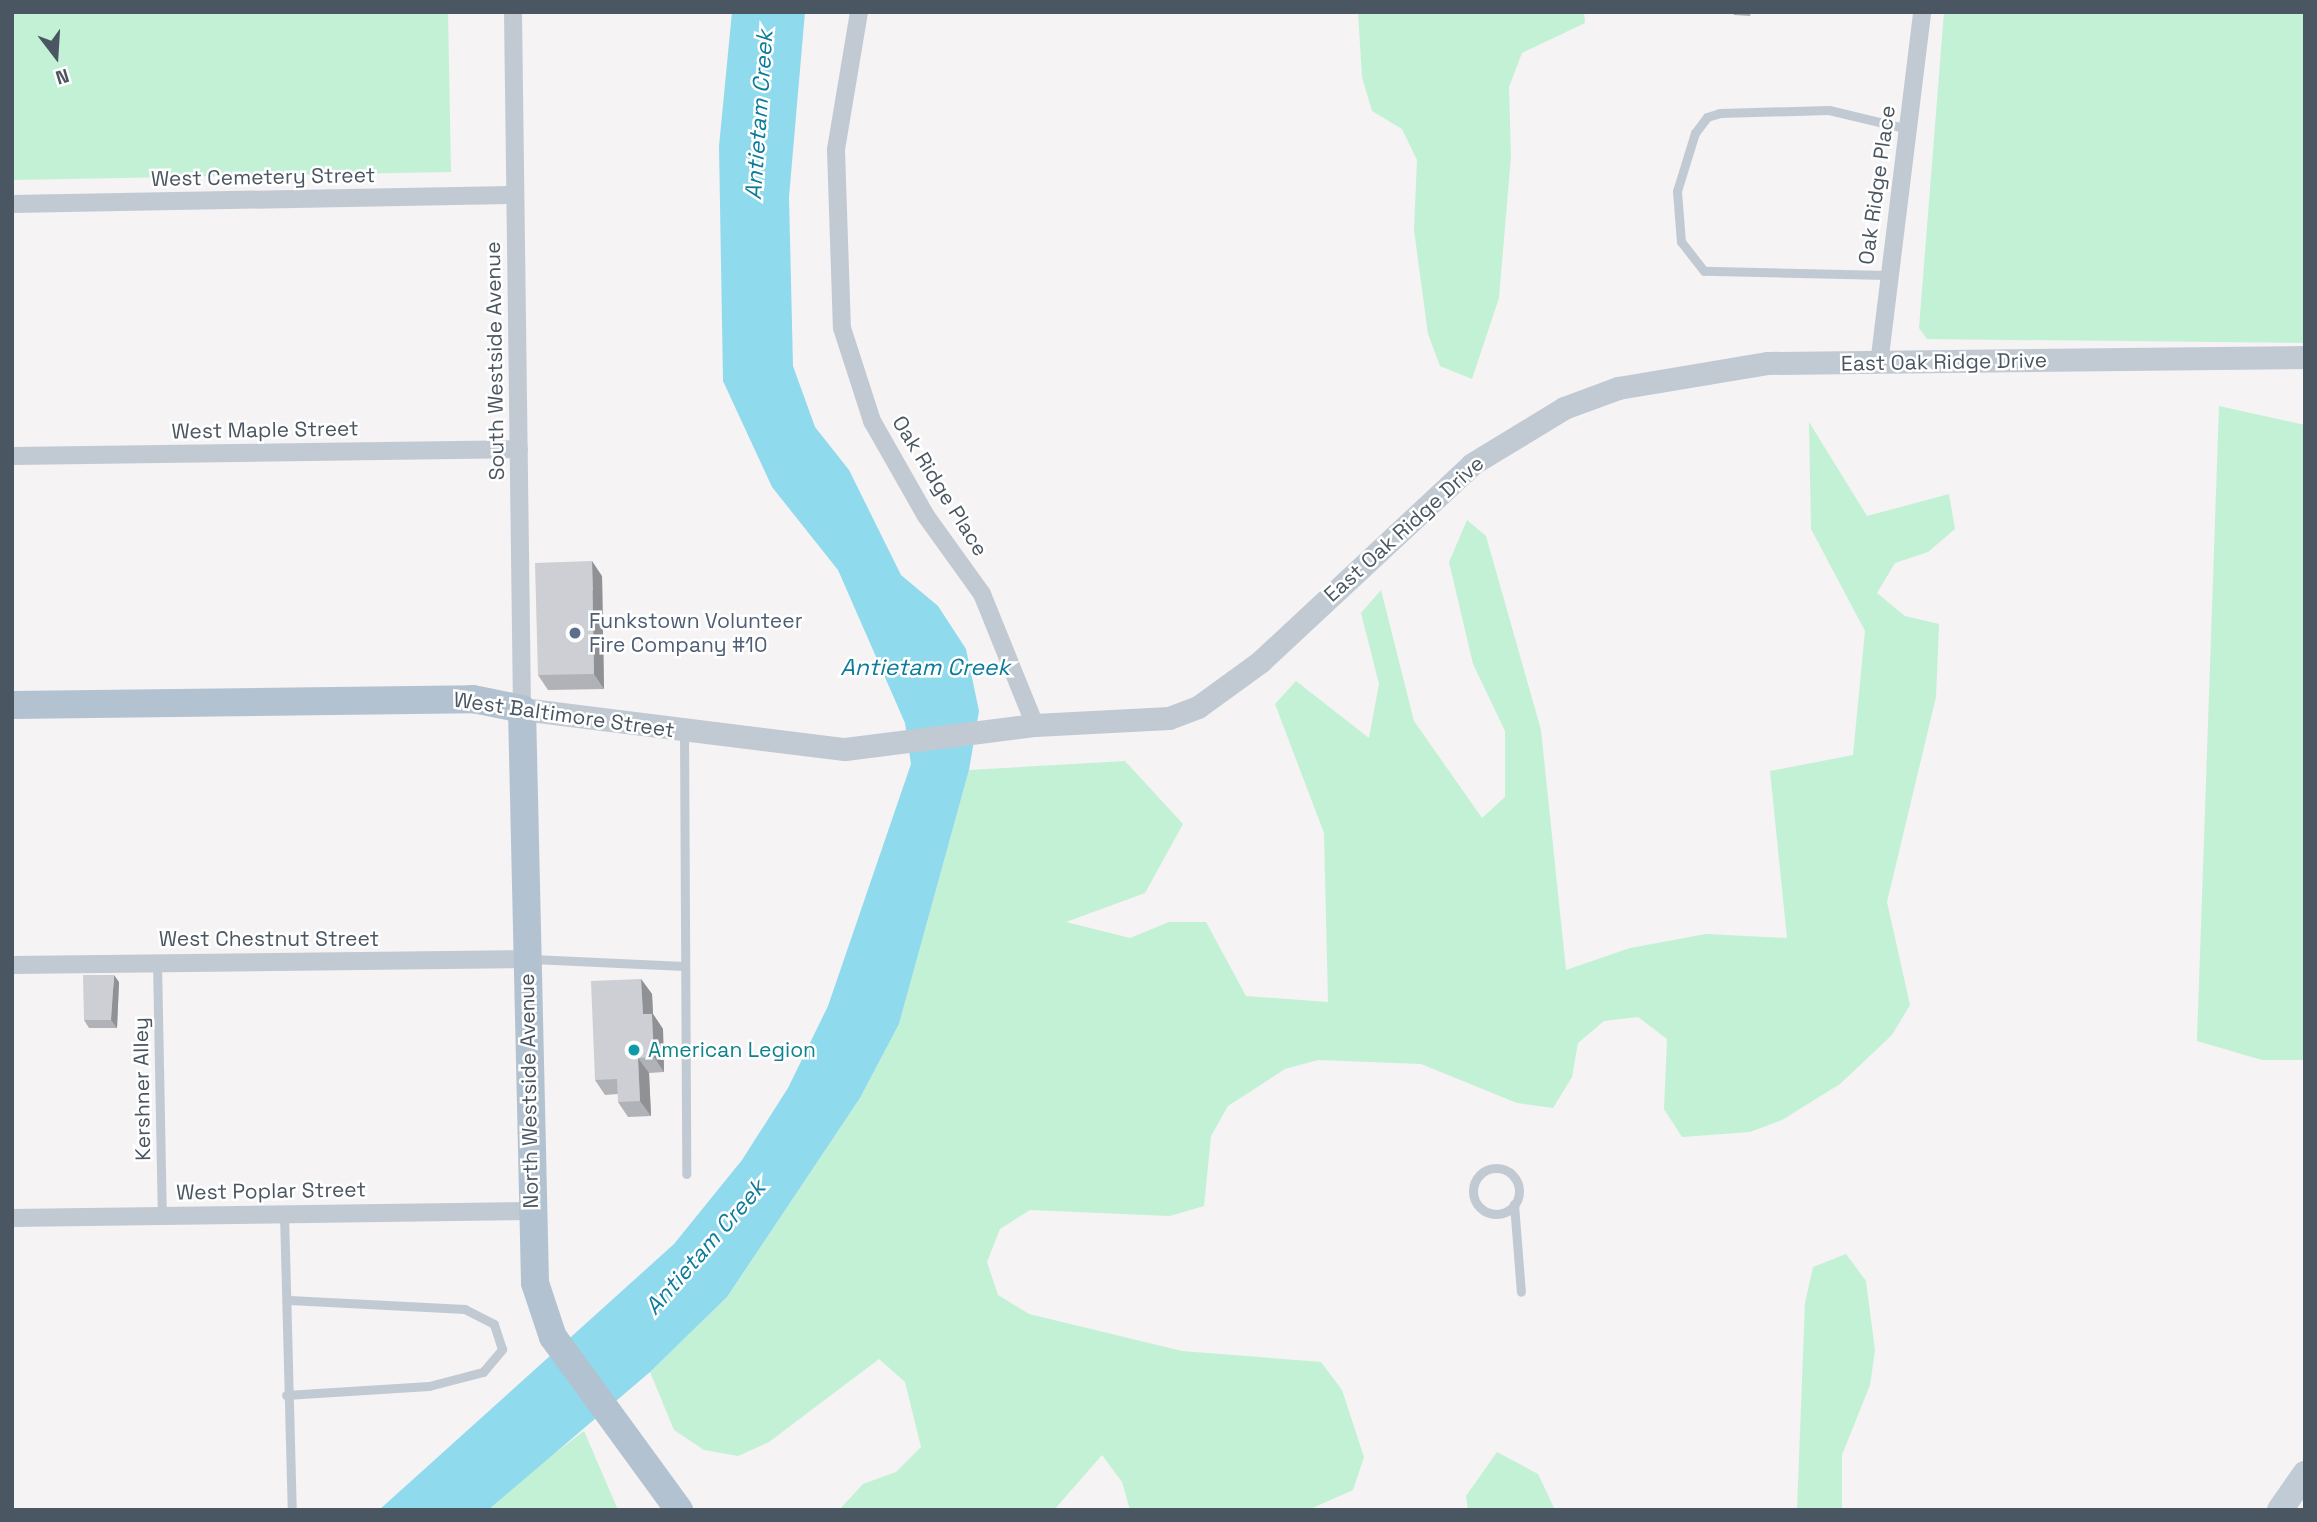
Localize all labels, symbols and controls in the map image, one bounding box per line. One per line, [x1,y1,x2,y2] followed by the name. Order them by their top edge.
[21,21,91,91] north arrow
[739,29,779,201] water label: Antietam Creek
[53,63,72,90] text: N
[1853,104,1901,266] street label: Oak Ridge Place
[151,162,375,192] street label: West Cemetery Street
[480,241,510,481] street label: South Westside Avenue
[1841,348,2047,376] street label: East Oak Ridge Drive
[887,411,993,561] street label: Oak Ridge Place
[171,416,359,444] street label: West Maple Street
[1319,451,1489,607] street label: East Oak Ridge Drive
[589,608,803,658] place label: Funkstown Volunteer Fire Company #10
[567,625,583,641] marker: Funkstown Volunteer Fire Company #10
[840,653,1010,681] water label: Antietam Creek
[452,687,676,743] street label: West Baltimore Street
[159,926,379,952] street label: West Chestnut Street
[514,973,544,1209] street label: North Westside Avenue
[128,1017,156,1161] street label: Kershner Alley
[648,1037,816,1063] place label: American Legion
[626,1042,642,1058] marker: American Legion
[639,1174,771,1320] water label: Antietam Creek
[176,1177,366,1205] street label: West Poplar Street

